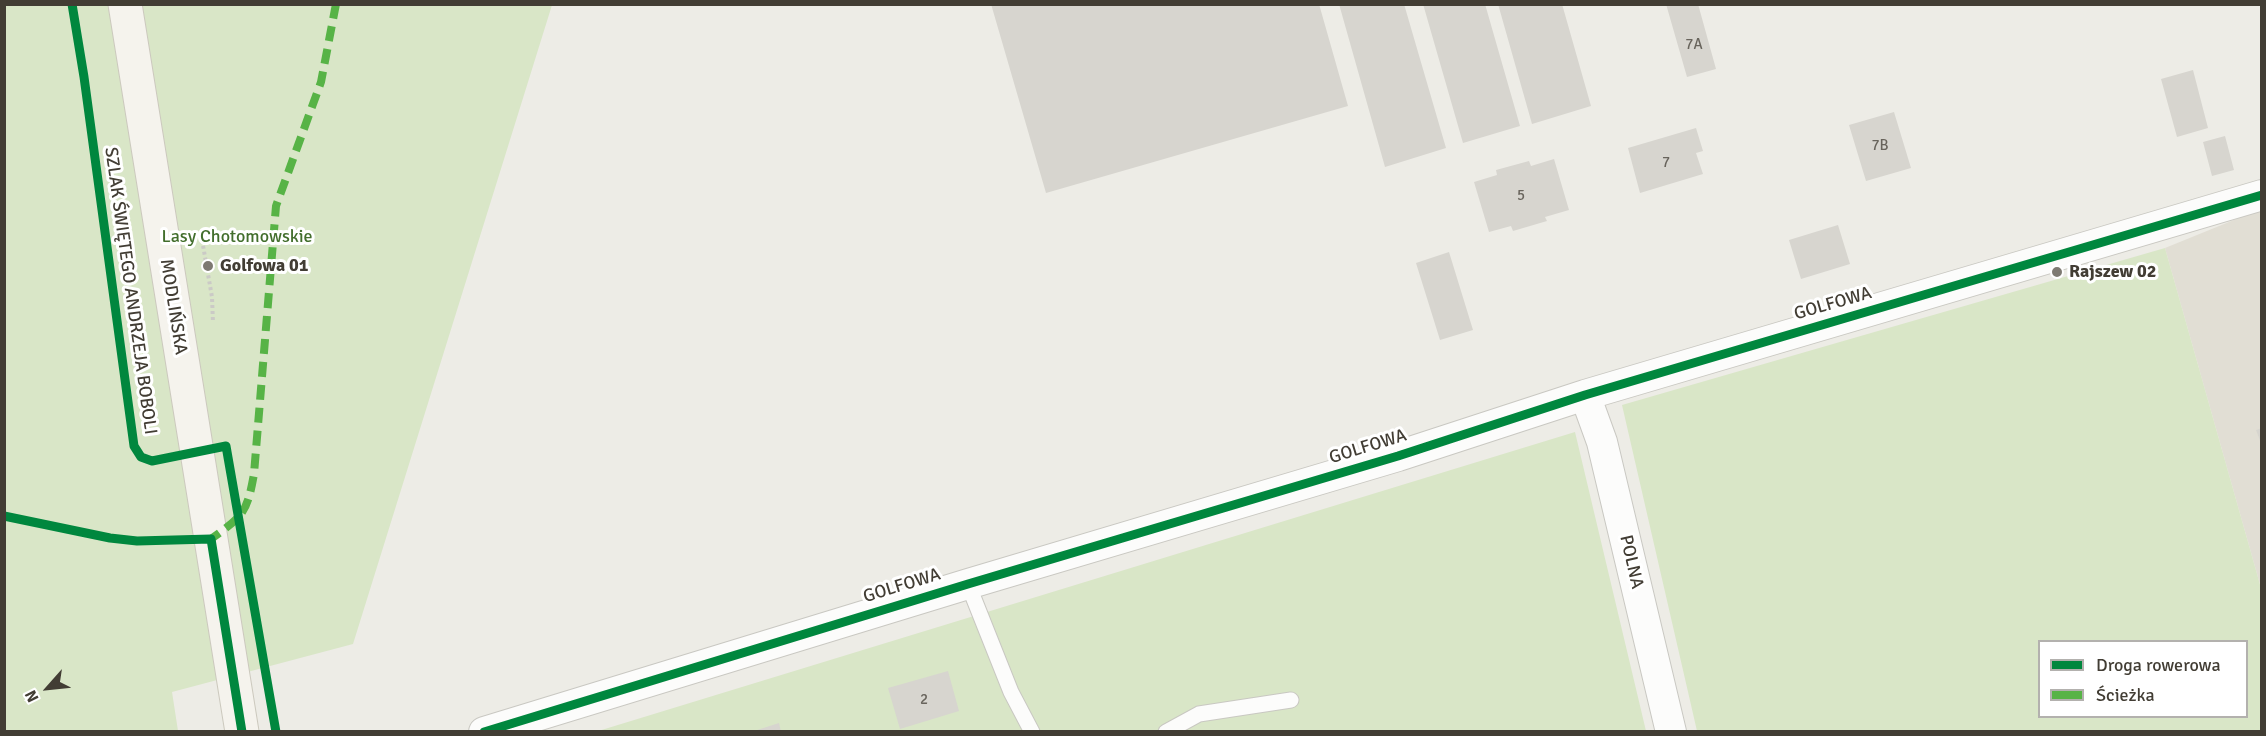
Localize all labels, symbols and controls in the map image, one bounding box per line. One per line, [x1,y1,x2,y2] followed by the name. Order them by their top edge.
[1685,36,1703,54] house number: 7A
[1871,137,1889,155] house number: 7B
[99,146,161,436] street label: SZLAK ŚWIĘTEGO ANDRZEJA BOBOLI
[1662,154,1670,172] house number: 7
[1517,187,1525,205] house number: 5
[161,226,313,248] park label: Lasy Chotomowskie
[220,255,309,277] place label: Golfowa 01
[155,258,191,356] street label: MODLIŃSKA
[201,259,215,273] marker: Golfowa 01
[2069,261,2156,283] place label: Rajszew 02
[2050,265,2064,279] marker: Rajszew 02
[1792,283,1874,325] street label: GOLFOWA
[1327,425,1409,469] street label: GOLFOWA
[1614,533,1648,591] street label: POLNA
[861,564,943,608] street label: GOLFOWA
[2038,640,2248,718] legend
[2096,654,2221,676] text: Droga rowerowa
[18,658,78,718] north arrow
[2096,684,2155,706] text: Ścieżka
[21,687,43,706] text: N
[920,691,928,709] house number: 2

